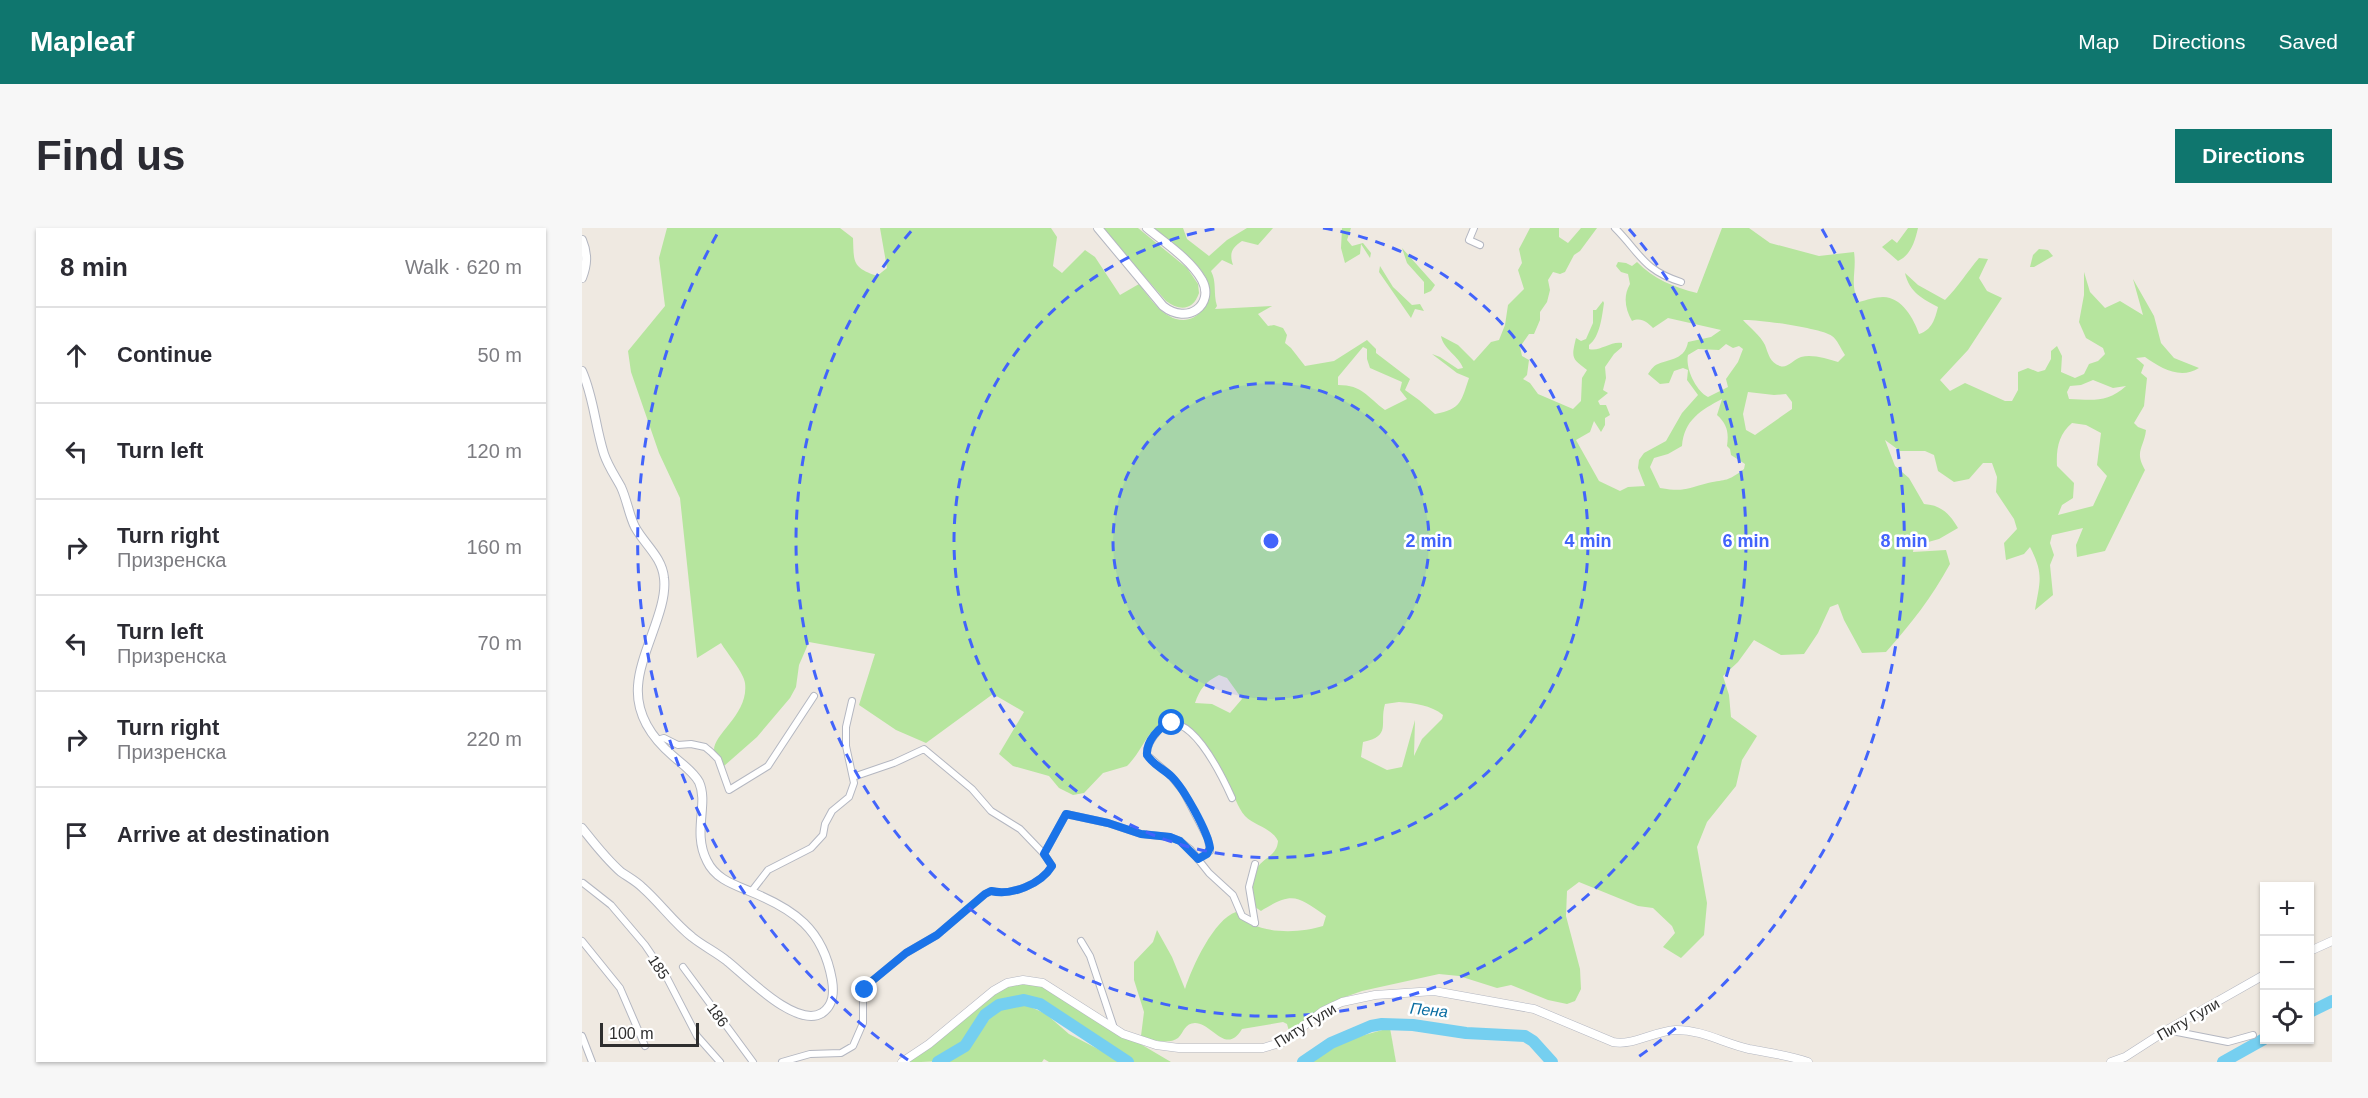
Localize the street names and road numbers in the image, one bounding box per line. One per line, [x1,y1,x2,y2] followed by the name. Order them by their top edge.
[645,952,673,982] street label: 185
[2154,994,2222,1044] street label: Питу Гули
[1271,999,1339,1051] street label: Питу Гули
[704,1000,732,1030] street label: 186

